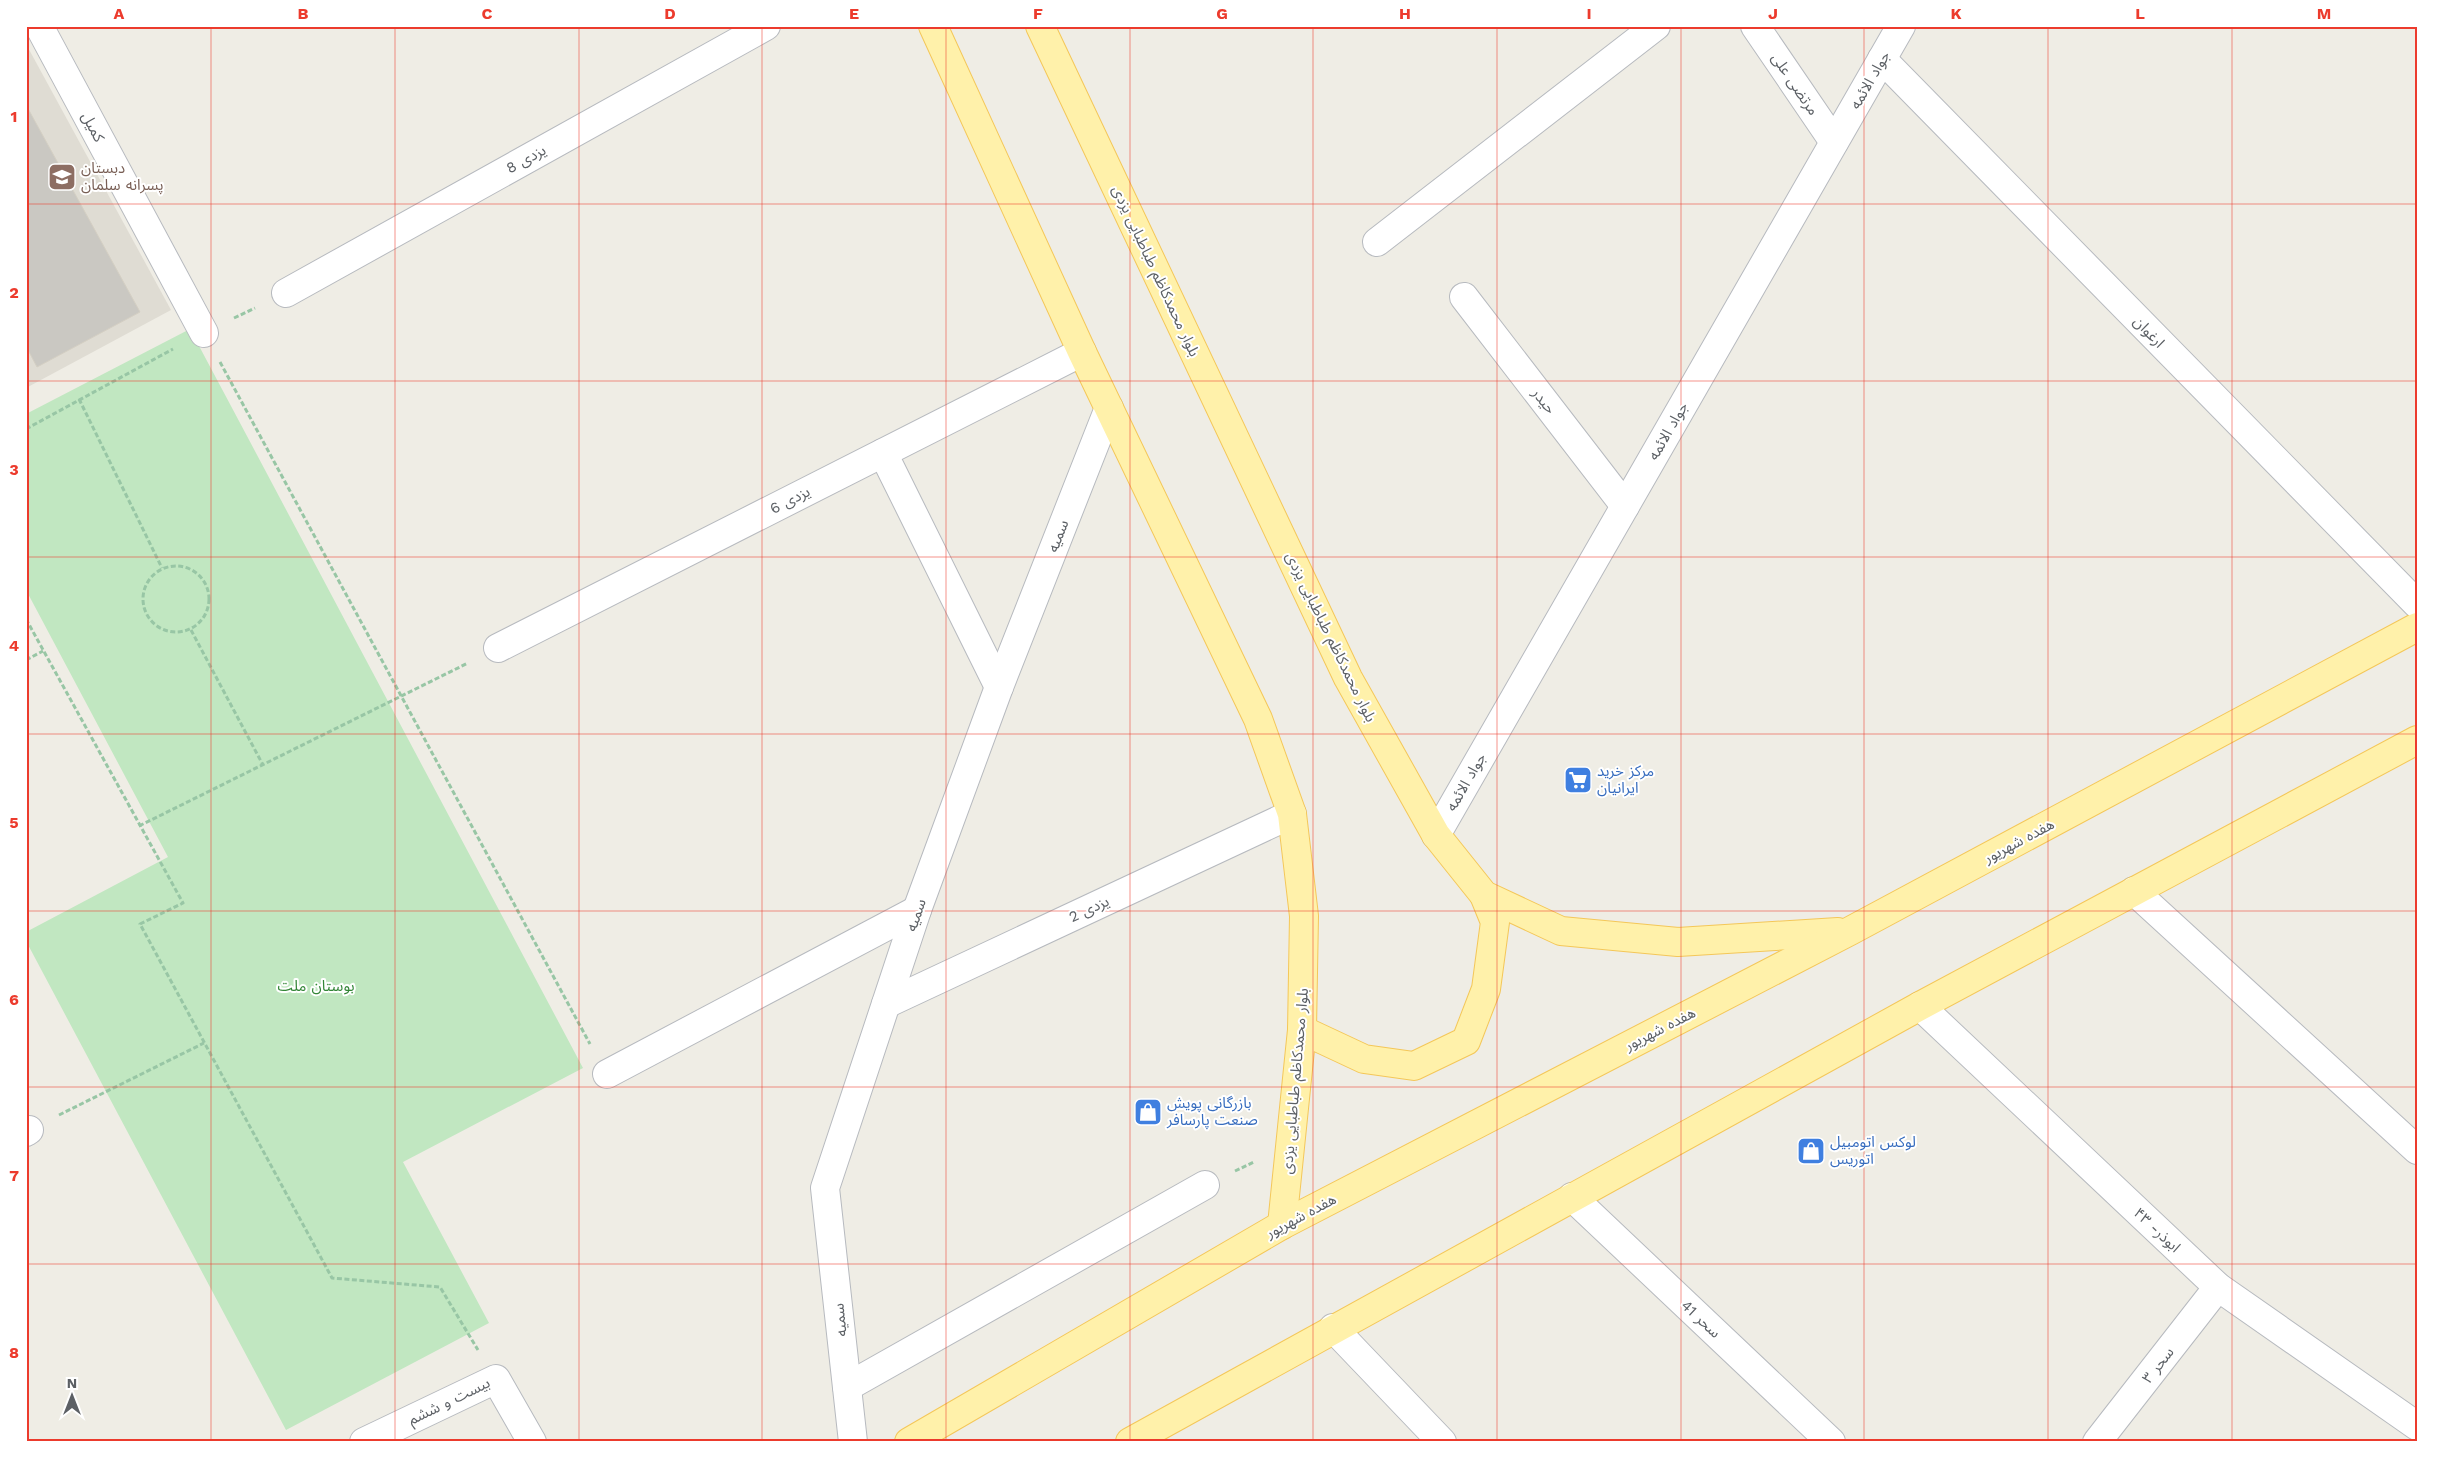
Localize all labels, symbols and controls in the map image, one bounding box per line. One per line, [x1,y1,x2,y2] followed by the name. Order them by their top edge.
[114,4,125,23] text: A
[298,4,309,23] text: B
[482,4,493,23] text: C
[664,4,676,23] text: D
[849,4,859,23] text: E
[1033,4,1043,23] text: F
[1216,4,1228,23] text: G
[1399,4,1411,23] text: H
[1586,4,1592,23] text: I
[1768,4,1778,23] text: J
[1950,4,1962,23] text: K
[2135,4,2145,23] text: L
[2317,4,2331,23] text: M
[1846,48,1894,112] street label: جواد الائمه
[1768,49,1822,119] street label: مرتضی علی
[11,107,17,126] text: 1
[78,109,109,146] street label: کمیل
[503,141,549,177] street label: یزدی 8
[81,159,163,195] place label: دبستان پسرانه سلمان
[47,162,77,192] school or university icon: دبستان پسرانه سلمان
[1107,183,1204,360] street label: بلوار محمدکاظم طباطبایی یزدی
[9,283,19,302] text: 2
[2130,312,2168,352] street label: ارغوان
[1528,384,1560,418] street label: حیدر
[1644,399,1692,463] street label: جواد الائمه
[9,460,19,479] text: 3
[767,482,813,518] street label: یزدی 6
[1044,517,1072,555] street label: سمیه
[1280,549,1380,726] street label: بلوار محمدکاظم طباطبایی یزدی
[9,636,19,655] text: 4
[1442,750,1490,814] street label: جواد الائمه
[1597,762,1654,797] place label: مرکز خرید ایرانیان
[1563,765,1593,795] supermarket icon: مرکز خرید ایرانیان
[9,813,19,832] text: 5
[1980,815,2057,868] street label: هفده شهریور
[1066,892,1112,926] street label: یزدی 2
[902,896,930,934] street label: سمیه
[278,977,355,995] park label: بوستان ملت
[1278,987,1314,1175] street label: بلوار محمدکاظم طباطبایی یزدی
[9,990,19,1009] text: 6
[1621,1003,1698,1055] street label: هفده شهریور
[1166,1094,1258,1130] place label: بازرگانی پویش صنعت پارسافر
[1133,1097,1163,1127] shop icon: بازرگانی پویش صنعت پارسافر
[1830,1133,1916,1168] place label: لوکس اتومبیل اتوریس
[1796,1136,1826,1166] shop icon: لوکس اتومبیل اتوریس
[9,1166,19,1185] text: 7
[1262,1190,1339,1243] street label: هفده شهریور
[2130,1204,2184,1256] street label: ابوذر- ۴۳
[1678,1296,1725,1342] street label: سحر 41
[829,1302,851,1338] street label: سمیه
[9,1343,19,1362] text: 8
[2138,1343,2178,1387] street label: سحر ۳
[48,1370,98,1420] north arrow
[405,1373,494,1430] street label: بیست و ششم
[67,1375,77,1391] text: N

